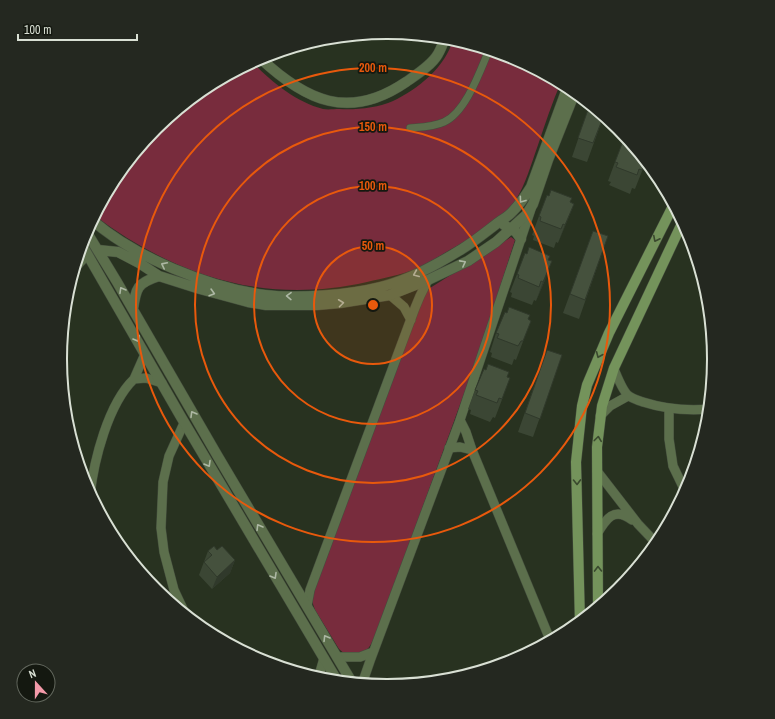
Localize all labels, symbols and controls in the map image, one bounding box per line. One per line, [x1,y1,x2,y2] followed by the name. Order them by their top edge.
[18,16,137,42] scale bar
[24,22,51,38] text: 100 m
[359,60,387,76] text: 200 m
[359,119,387,135] text: 150 m
[359,178,387,194] text: 100 m
[519,196,527,203] one-way arrow
[653,234,661,242] one-way arrow
[362,238,384,254] text: 50 m
[459,260,466,268] one-way arrow
[161,262,169,269] one-way arrow
[413,269,421,277] one-way arrow
[119,286,126,294] one-way arrow
[209,288,215,296] one-way arrow
[286,291,292,300] one-way arrow
[366,298,380,312] centre of rings
[337,299,344,308] one-way arrow
[132,335,139,342] one-way arrow
[596,351,604,359] one-way arrow
[191,411,198,419] one-way arrow
[593,436,602,443] one-way arrow
[204,460,211,467] one-way arrow
[573,479,581,485] one-way arrow
[257,523,264,531] one-way arrow
[594,566,602,572] one-way arrow
[270,572,277,579] one-way arrow
[323,635,330,642] one-way arrow
[16,663,56,703] north arrow
[27,666,38,681] text: N

